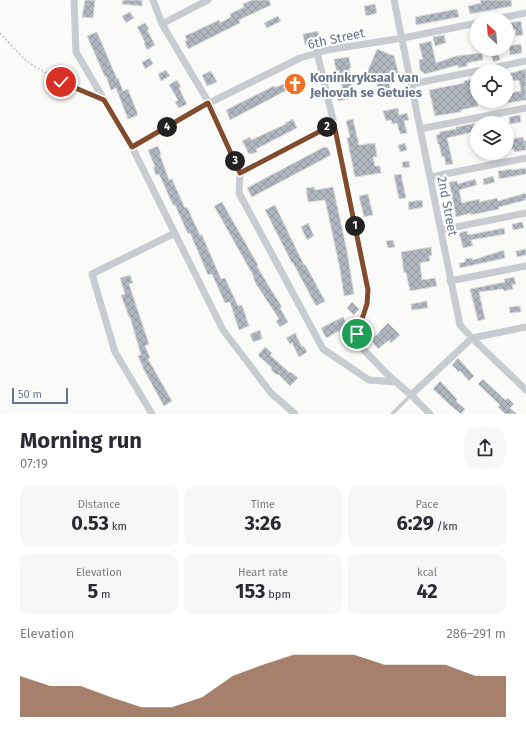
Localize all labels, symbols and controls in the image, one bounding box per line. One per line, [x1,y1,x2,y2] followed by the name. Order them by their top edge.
[470,12,514,56] north arrow
[470,12,514,160] map controls
[306,25,366,52] street label: 6th Street
[470,64,514,108] button: locate
[44,65,78,99] pin
[309,70,423,100] place label: Koninkryksaal van Jehovah se Getuies
[50,71,72,93] icon: check
[282,71,308,97] church icon: Koninkryksaal van Jehovah se Getuies
[470,116,514,160] button: layers
[157,117,177,137] pin: 4
[317,117,337,137] pin: 2
[164,120,170,133] text: 4
[324,120,330,133] text: 2
[225,151,245,171] pin: 3
[232,154,238,167] text: 3
[434,175,461,238] street label: 2nd Street
[345,216,365,236] pin: 1
[352,219,358,232] text: 1
[340,317,374,351] pin
[346,323,368,345] icon: arrive
[12,386,68,405] scale bar
[18,388,42,401] text: 50 m
[20,427,142,454] text: Morning run
[464,427,506,469] button: share
[20,456,48,471] text: 07:19
[78,498,120,511] text: Distance
[251,498,275,511] text: Time
[416,498,438,511] text: Pace
[71,511,109,535] text: 0.53
[245,511,281,535] text: 3:26
[396,511,434,535] text: 6:29
[109,520,127,533] text: km
[434,520,458,533] text: /km
[76,566,122,579] text: Elevation
[238,566,288,579] text: Heart rate
[417,566,437,579] text: kcal
[87,579,98,603] text: 5
[235,579,265,603] text: 153
[416,579,438,603] text: 42
[98,588,111,601] text: m
[265,588,291,601] text: bpm
[20,626,74,641] text: Elevation
[446,626,506,641] text: 286–291 m

